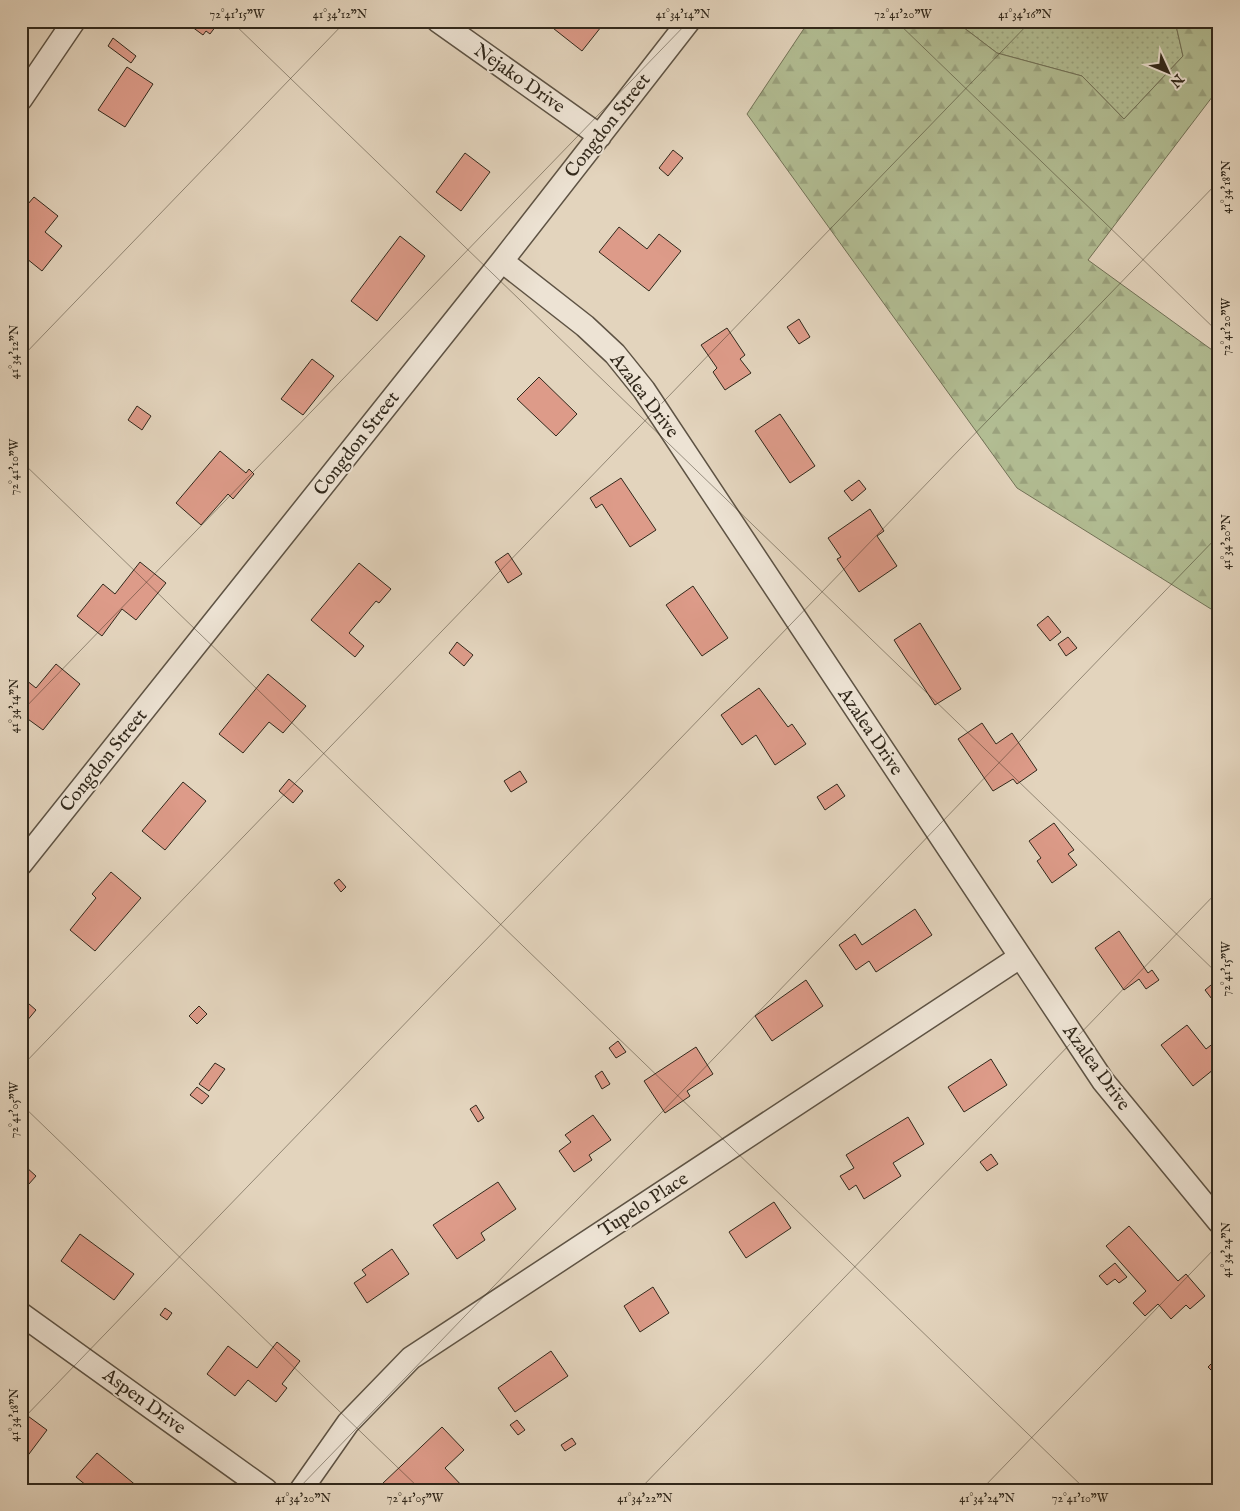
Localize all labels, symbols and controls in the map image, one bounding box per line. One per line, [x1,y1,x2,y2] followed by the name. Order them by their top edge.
[210,7,265,22] text: 72°41'15"W
[313,7,368,22] text: 41°34'12"N
[656,7,711,22] text: 41°34'14"N
[874,7,932,22] text: 72°41'20"W
[998,7,1052,22] text: 41°34'16"N
[469,39,570,119] street label: Nejako Drive
[1142,48,1192,98] north arrow
[560,69,656,183] street label: Congdon Street
[1166,69,1188,91] text: N
[1219,160,1234,214] text: 41°34'18"N
[1219,298,1234,356] text: 72°41'20"W
[7,324,22,379] text: 41°34'12"N
[604,348,684,443] street label: Azalea Drive
[309,387,405,501] street label: Congdon Street
[7,438,22,495] text: 72°41'10"W
[1219,514,1234,570] text: 41°34'20"N
[7,678,22,733] text: 41°34'14"N
[831,683,908,781] street label: Azalea Drive
[55,704,153,817] street label: Congdon Street
[1219,941,1234,996] text: 72°41'15"W
[1056,1020,1135,1116] street label: Azalea Drive
[7,1081,22,1138] text: 72°41'05"W
[595,1167,693,1243] street label: Tupelo Place
[1219,1222,1234,1278] text: 41°34'24"N
[97,1363,191,1440] street label: Aspen Drive
[7,1388,22,1442] text: 41°34'18"N
[275,1491,331,1506] text: 41°34'20"N
[387,1491,444,1506] text: 72°41'05"W
[617,1491,673,1506] text: 41°34'22"N
[959,1491,1015,1506] text: 41°34'24"N
[1052,1491,1109,1506] text: 72°41'10"W

